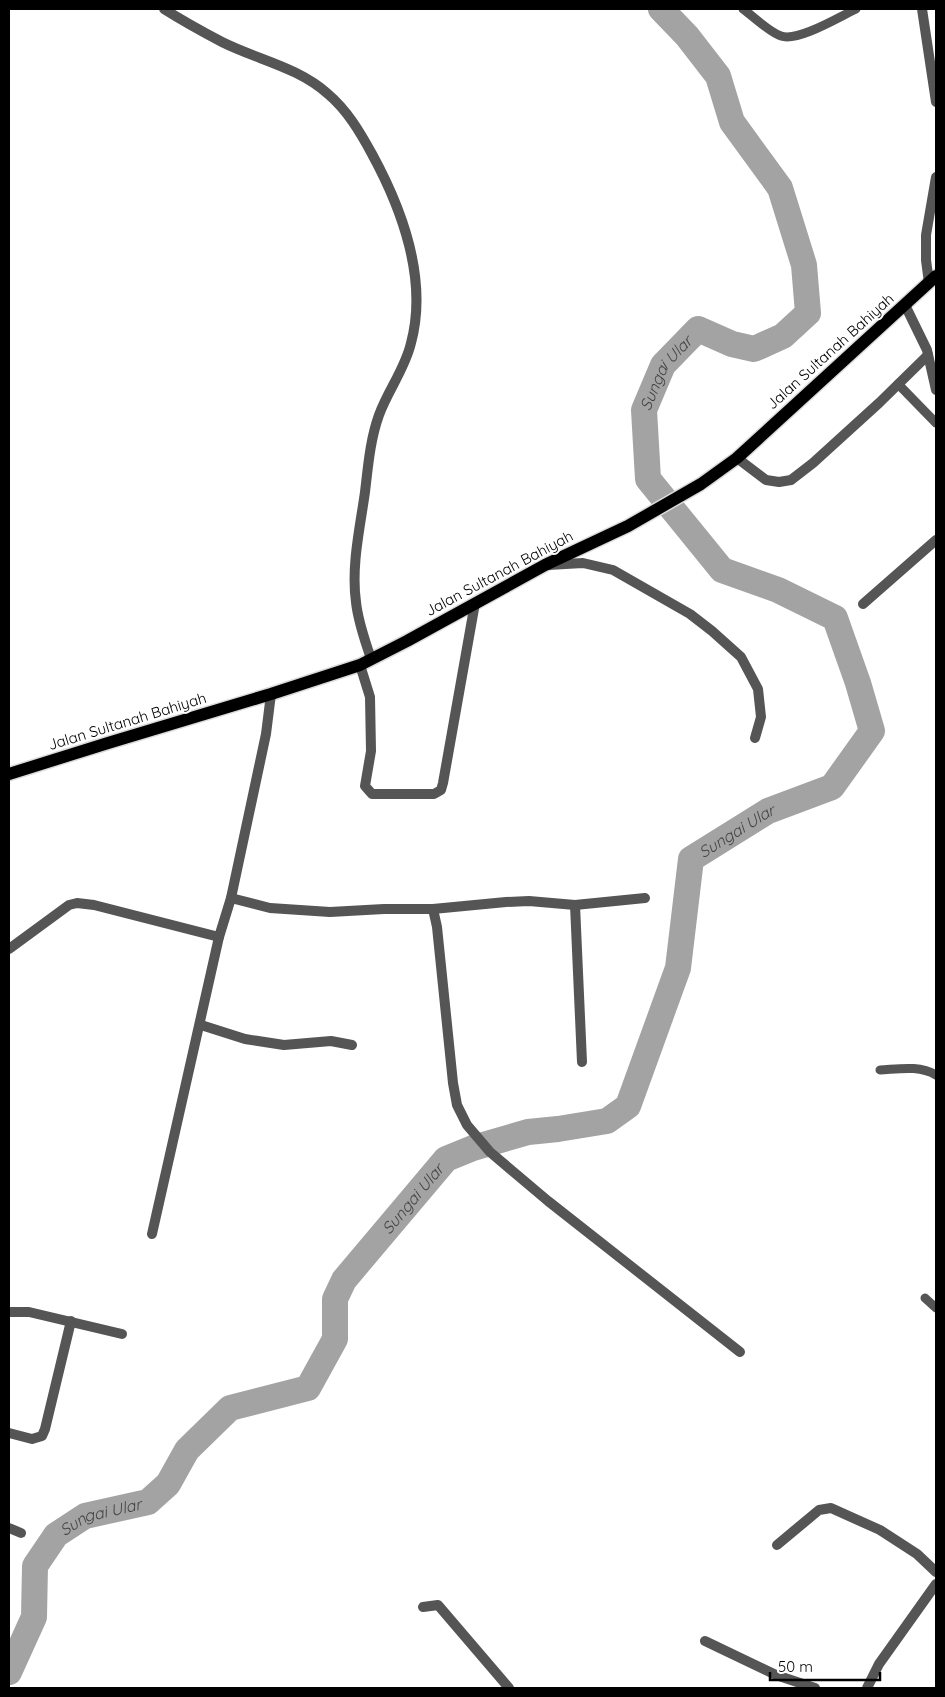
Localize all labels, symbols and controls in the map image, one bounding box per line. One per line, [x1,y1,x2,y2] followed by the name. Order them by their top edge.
[762,289,898,413] street label: Jalan Sultanah Bahiyah
[635,330,698,413] water label: Sungai Ular
[422,526,576,620] street label: Jalan Sultanah Bahiyah
[46,688,208,754] street label: Jalan Sultanah Bahiyah
[695,799,779,862] water label: Sungai Ular
[377,1158,449,1238] water label: Sungai Ular
[56,1493,145,1540] water label: Sungai Ular
[770,1650,880,1682] scale bar
[778,1657,813,1676] text: 50 m

